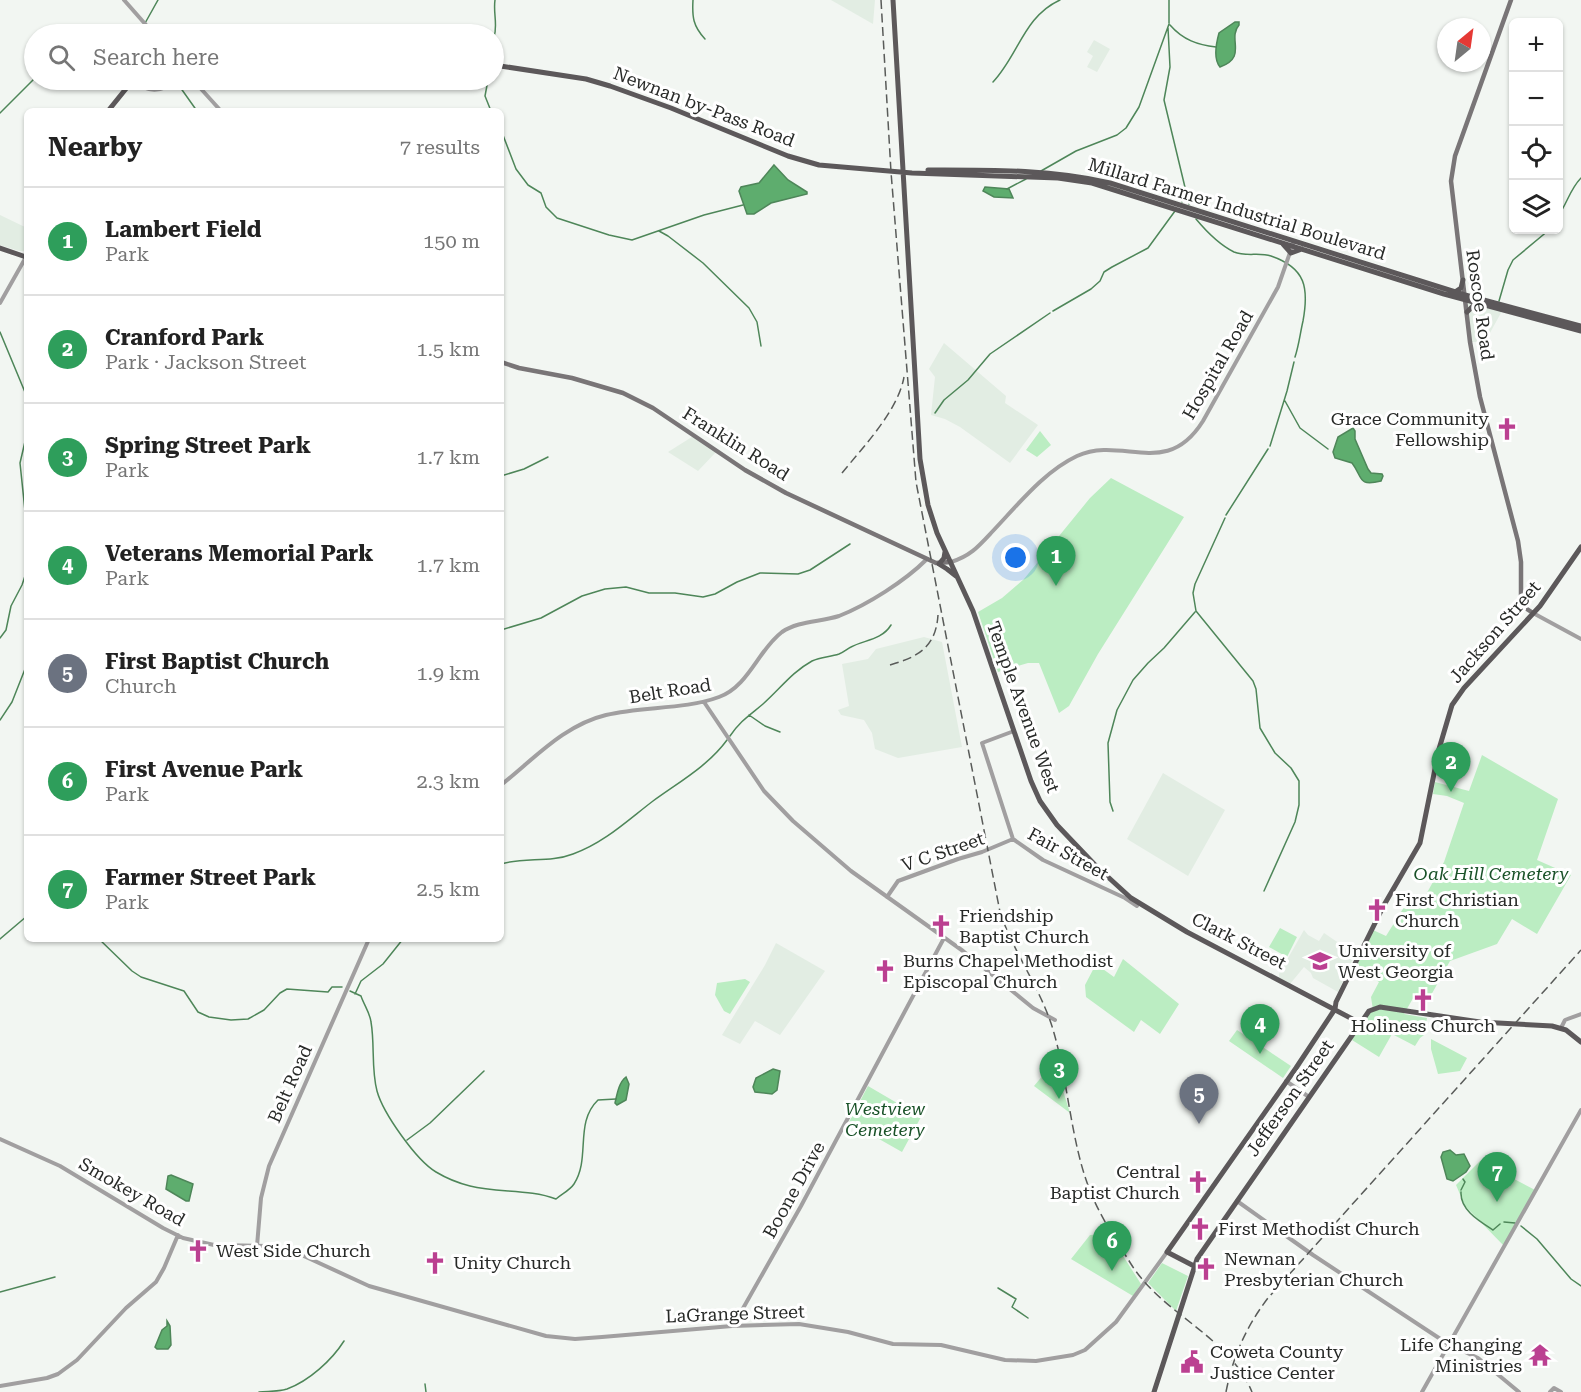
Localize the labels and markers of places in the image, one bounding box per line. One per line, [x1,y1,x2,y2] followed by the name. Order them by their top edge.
[1331,408,1489,450] place label: Grace Community Fellowship
[1494,416,1520,442] church icon: Grace Community Fellowship
[1036,536,1076,586] pin: 1
[1432,742,1470,792] pin: 2
[1395,889,1519,931] place label: First Christian Church
[1364,897,1390,923] church icon: First Christian Church
[959,905,1090,947] place label: Friendship Baptist Church
[928,913,954,939] church icon: Friendship Baptist Church
[1338,940,1454,982] place label: University of West Georgia
[1307,948,1333,974] school or university icon: University of West Georgia
[903,950,1113,992] place label: Burns Chapel Methodist Episcopal Church
[872,958,898,984] church icon: Burns Chapel Methodist Episcopal Church
[1410,987,1436,1013] church icon: Holiness Church
[1240,1004,1280,1054] pin: 4
[1351,1015,1496,1036] place label: Holiness Church
[1040,1050,1078,1099] pin: 3
[1180,1074,1218,1124] pin: 5
[1478,1152,1516,1202] pin: 7
[1050,1161,1180,1203] place label: Central Baptist Church
[1185,1169,1211,1195] church icon: Central Baptist Church
[1187,1216,1213,1242] church icon: First Methodist Church
[1218,1218,1420,1239] place label: First Methodist Church
[1092,1222,1132,1271] pin: 6
[185,1238,211,1264] church icon: West Side Church
[216,1240,371,1261] place label: West Side Church
[1224,1248,1404,1290] place label: Newnan Presbyterian Church
[422,1250,448,1276] church icon: Unity Church
[453,1252,571,1273] place label: Unity Church
[1193,1256,1219,1282] church icon: Newnan Presbyterian Church
[1400,1334,1523,1376] place label: Life Changing Ministries
[1210,1341,1344,1383] place label: Coweta County Justice Center
[1527,1342,1553,1368] temple icon: Life Changing Ministries
[1179,1349,1205,1375] public building icon: Coweta County Justice Center

